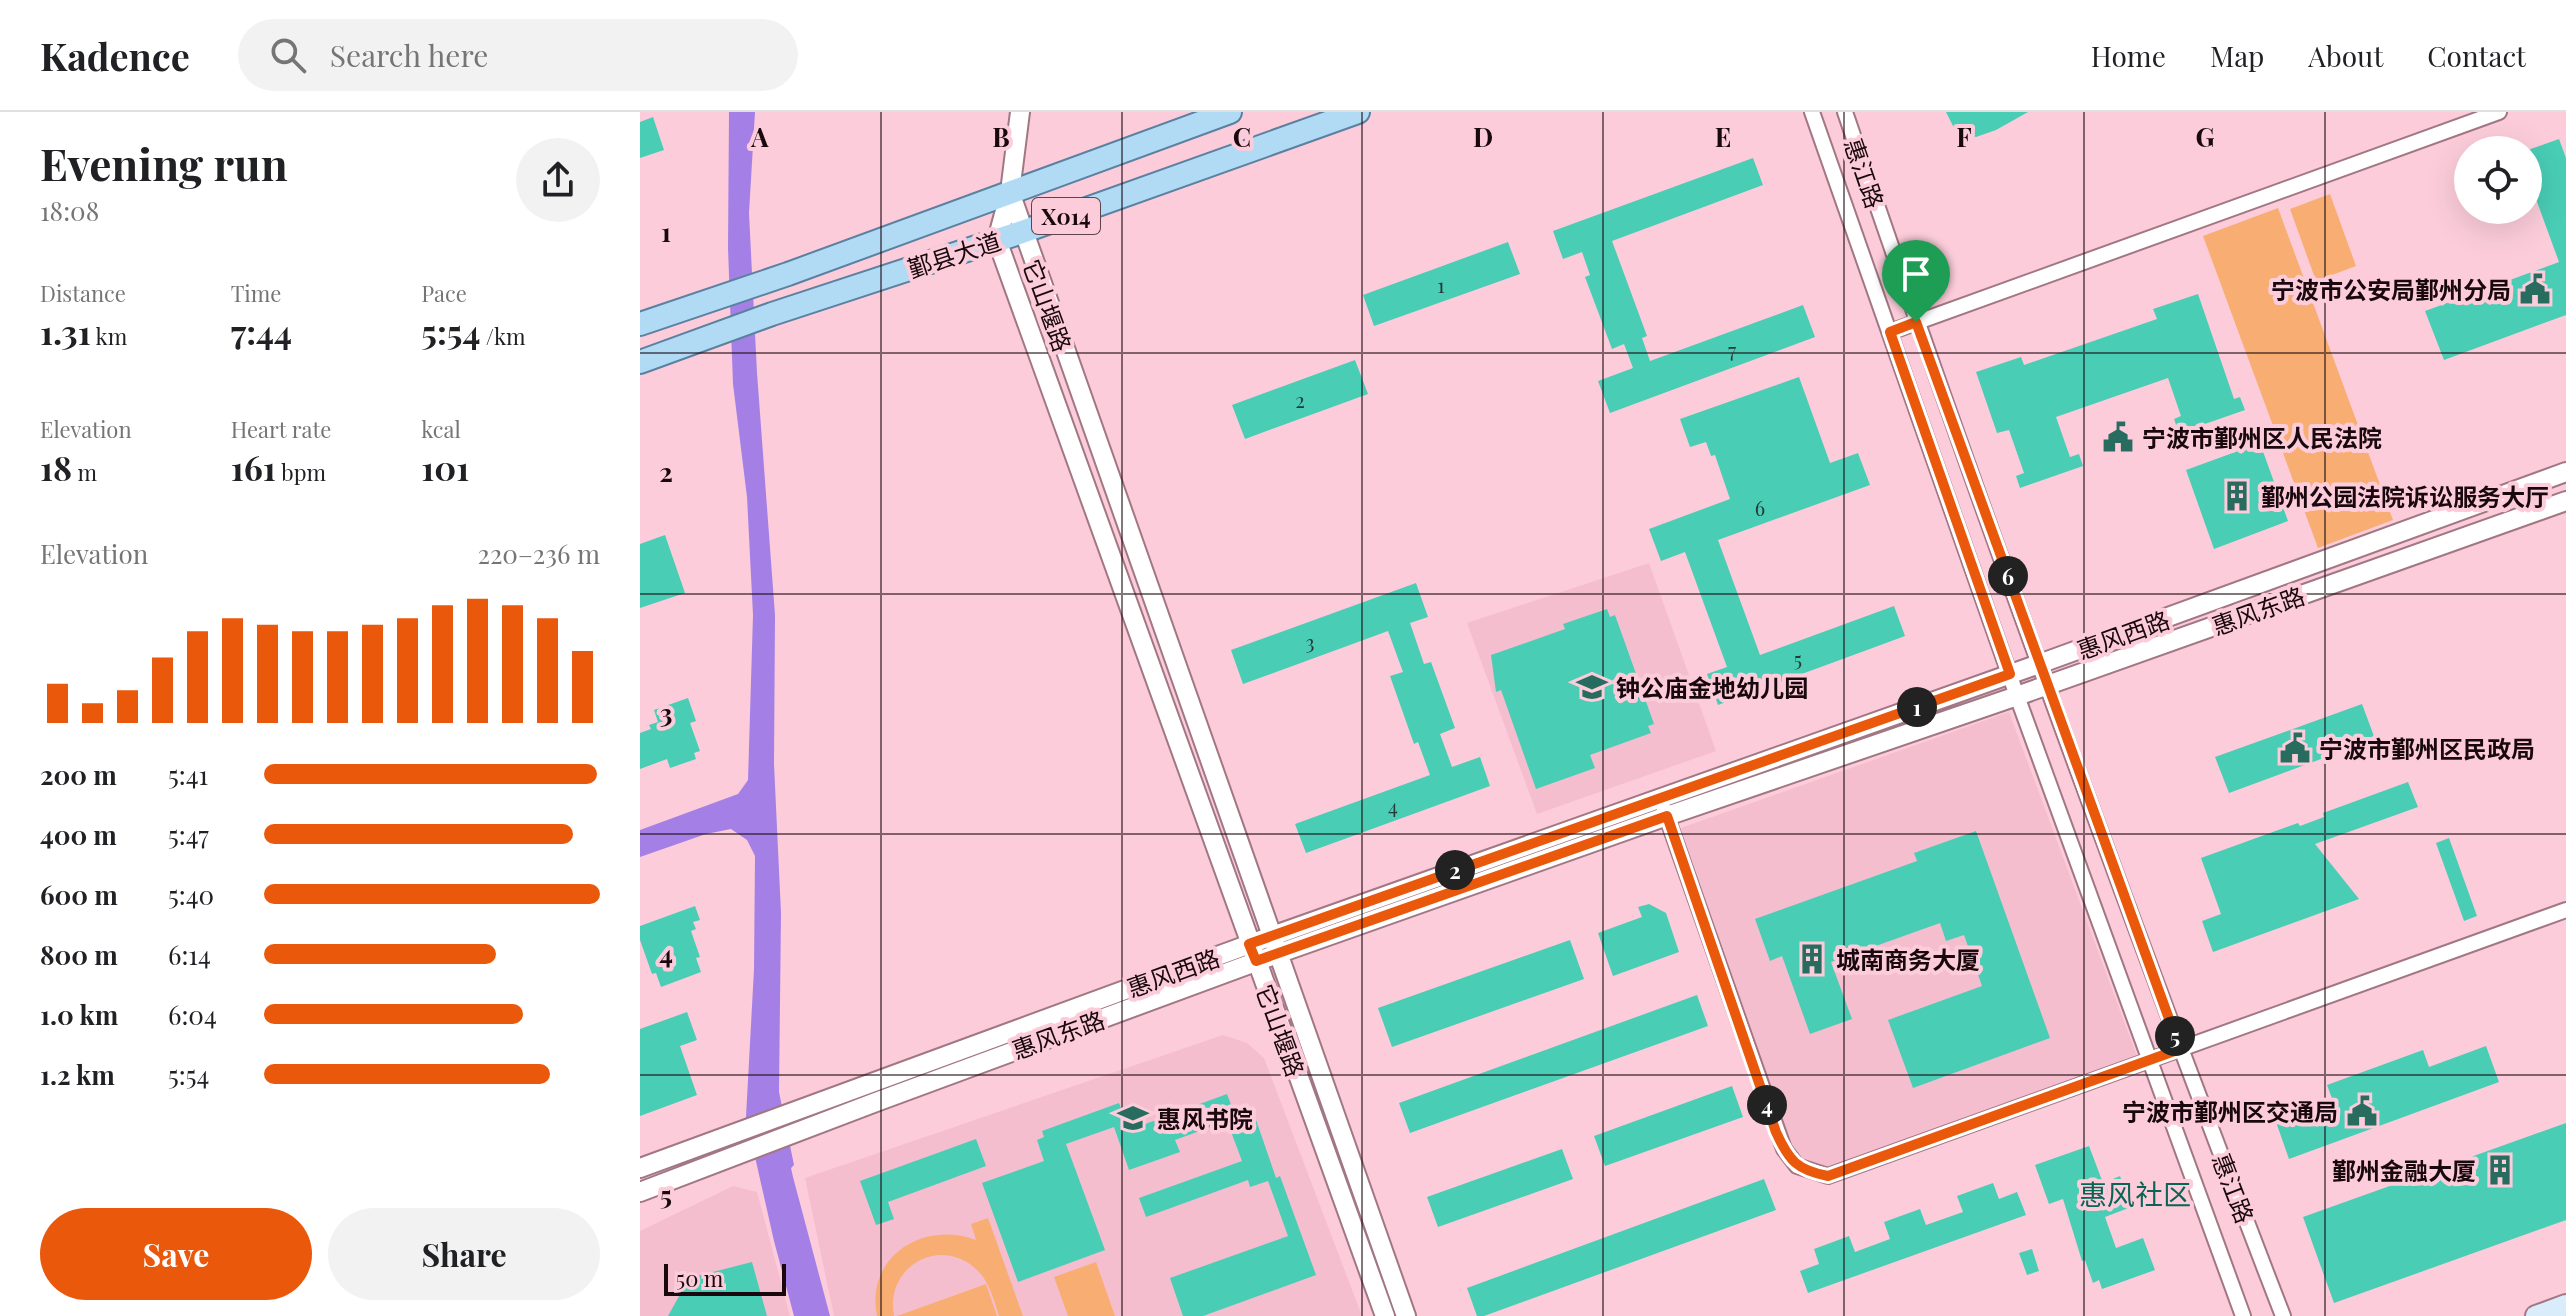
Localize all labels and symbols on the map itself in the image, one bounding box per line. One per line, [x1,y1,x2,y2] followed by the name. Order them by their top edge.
[750,119,769,154] text: A
[992,119,1010,154] text: B
[1233,119,1251,154] text: C
[1473,119,1493,154] text: D
[1715,119,1731,154] text: E
[1956,119,1972,154] text: F
[2195,119,2215,154] text: G
[1838,134,1892,212] street label: 惠江路
[1032,198,1100,234] road number: X014
[661,214,671,249] text: 1
[903,224,1005,284] street label: 鄞县大道
[1882,240,1950,322] pin
[1017,254,1079,356] street label: 它山堰路
[1437,271,1445,298] house number: 1
[2518,272,2552,306] public building icon: 宁波市公安局鄞州分局
[2271,273,2511,305] place label: 宁波市公安局鄞州分局
[1728,336,1736,363] house number: 7
[1295,386,1305,413] house number: 2
[2101,420,2135,454] public building icon: 宁波市鄞州区人民法院
[2142,421,2382,453] place label: 宁波市鄞州区人民法院
[659,454,673,489] text: 2
[2220,479,2254,513] building icon: 鄞州公园法院诉讼服务大厅
[2261,480,2549,512] place label: 鄞州公园法院诉讼服务大厅
[1755,494,1765,521] house number: 6
[1988,556,2028,596] pin: 6
[2207,579,2309,641] street label: 惠风东路
[2072,603,2174,665] street label: 惠风西路
[1305,628,1315,655] house number: 3
[1794,645,1802,672] house number: 5
[1575,670,1609,704] school or university icon: 钟公庙金地幼儿园
[1616,671,1808,703] place label: 钟公庙金地幼儿园
[1897,687,1937,727] pin: 1
[660,695,672,730] text: 3
[2278,731,2312,765] public building icon: 宁波市鄞州区民政局
[2319,732,2535,764] place label: 宁波市鄞州区民政局
[1388,792,1398,819] house number: 4
[1435,850,1475,890] pin: 2
[659,936,673,971] text: 4
[1122,941,1224,1003] street label: 惠风西路
[1795,942,1829,976] building icon: 城南商务大厦
[1836,943,1980,975] place label: 城南商务大厦
[1250,979,1312,1081] street label: 它山堰路
[1007,1003,1109,1065] street label: 惠风东路
[2155,1016,2195,1056] pin: 5
[1747,1085,1787,1125] pin: 4
[2345,1094,2379,1128] public building icon: 宁波市鄞州区交通局
[2122,1095,2338,1127] place label: 宁波市鄞州区交通局
[1116,1101,1150,1135] school or university icon: 惠风书院
[1157,1102,1253,1134] place label: 惠风书院
[2206,1149,2262,1227] street label: 惠江路
[2483,1153,2517,1187] building icon: 鄞州金融大厦
[2332,1154,2476,1186] place label: 鄞州金融大厦
[2079,1175,2191,1212] district label: 惠风社区
[660,1177,672,1212] text: 5
[664,1260,786,1296] scale bar

